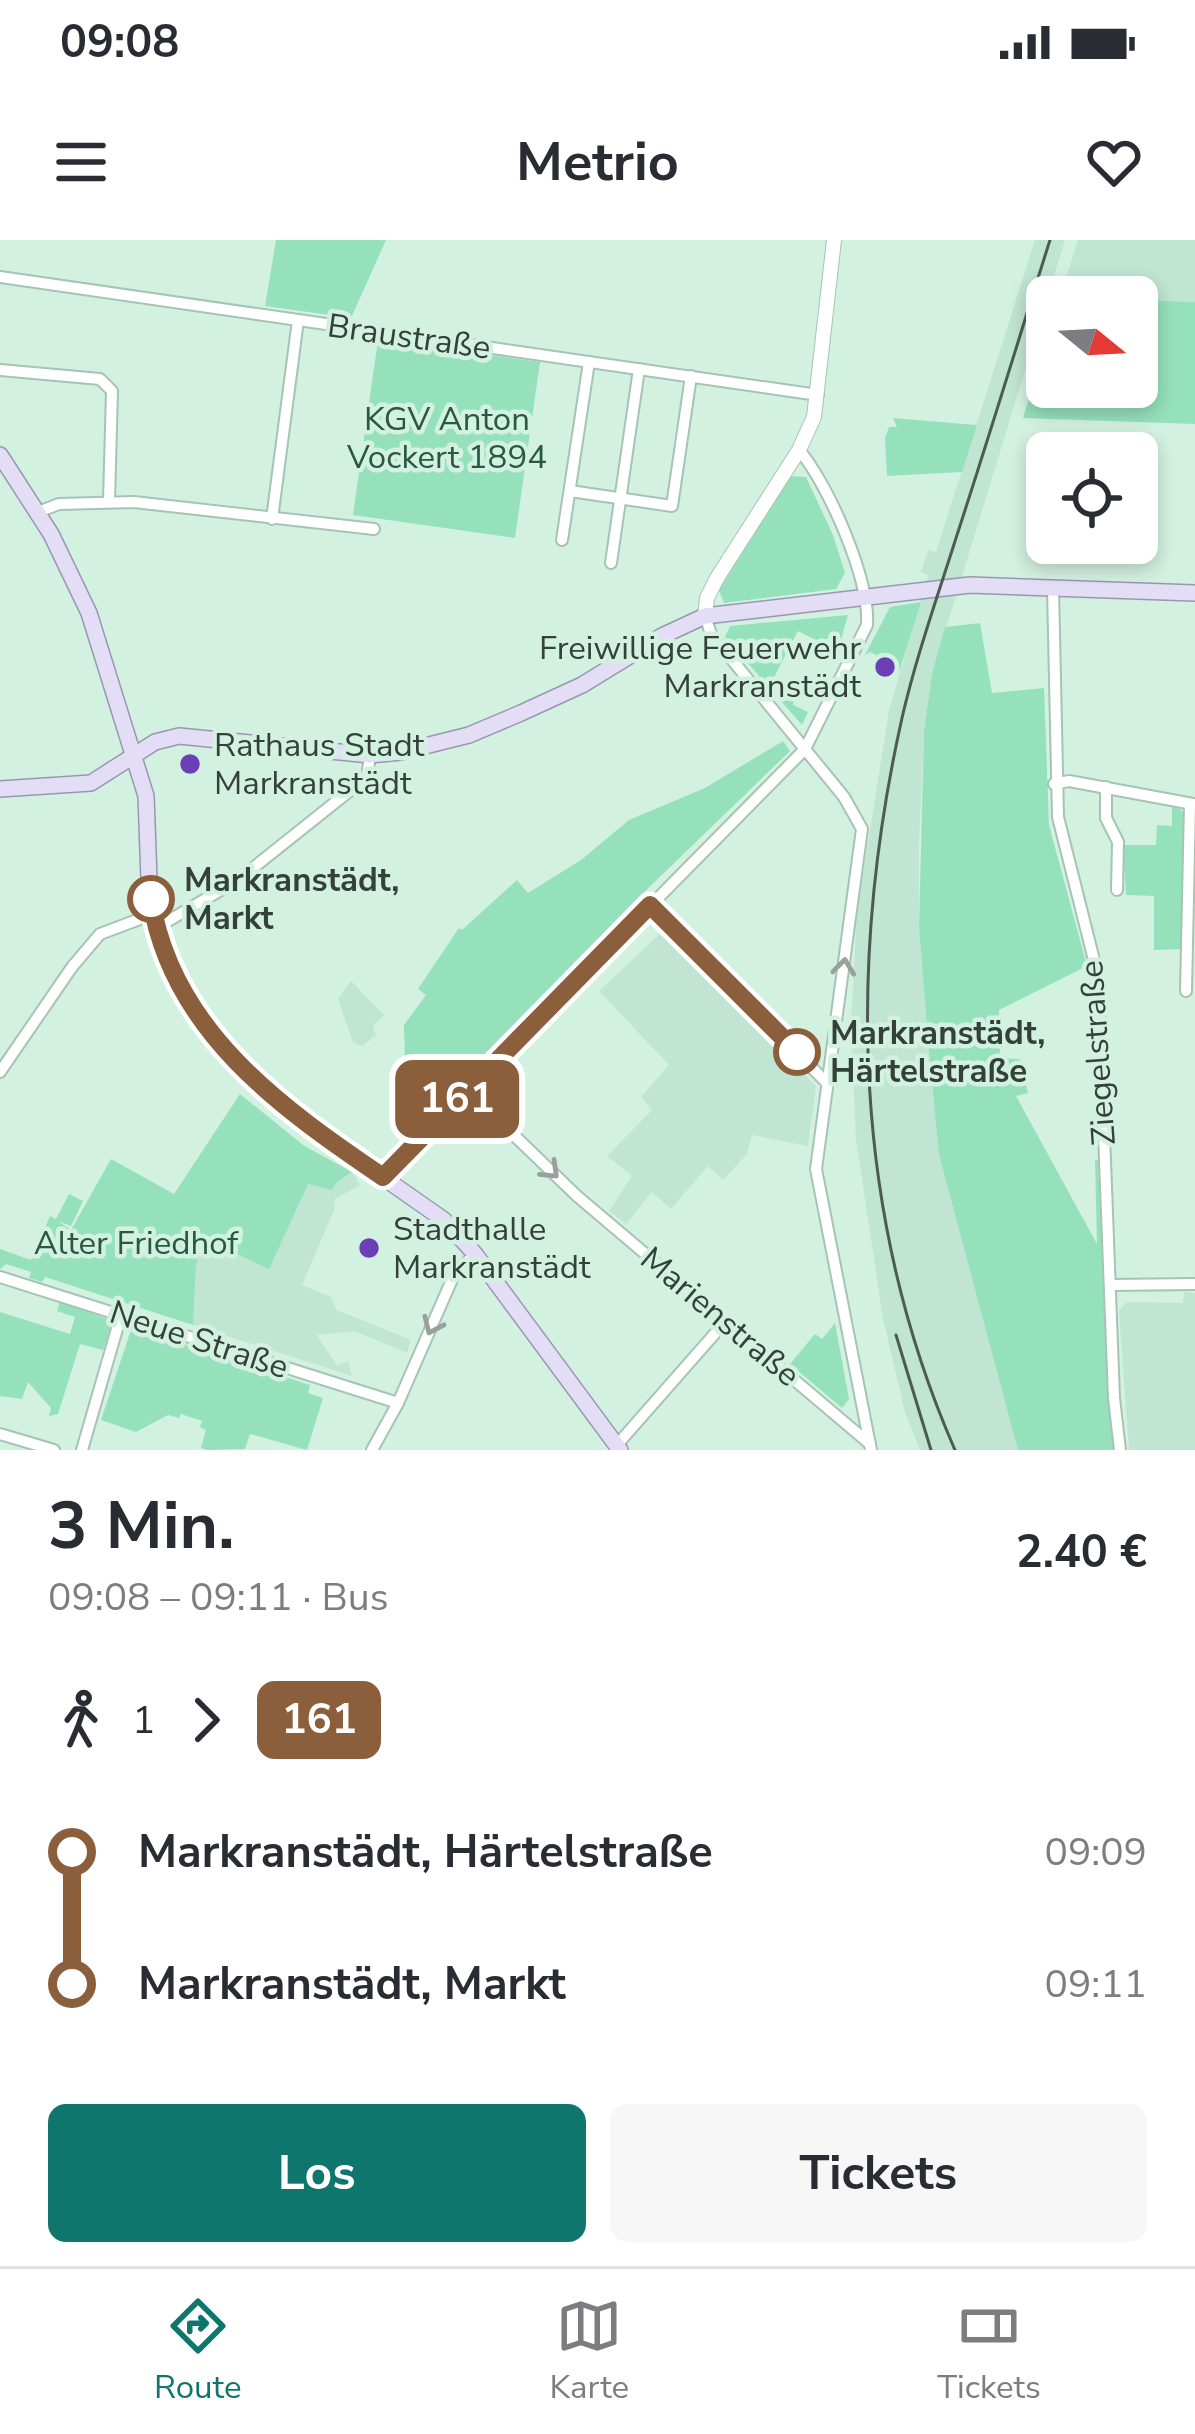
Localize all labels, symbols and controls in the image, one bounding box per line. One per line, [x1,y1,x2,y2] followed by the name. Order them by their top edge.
[60,12,179,73] text: 09:08
[516,125,679,199] text: Metrio
[48,129,114,195] icon: menu
[1081,129,1147,195] icon: heart
[1026,276,1158,408] north arrow
[1026,276,1158,564] map controls
[325,303,493,371] street label: Braustraße
[346,397,547,480] park label: KGV Anton Vockert 1894
[1026,432,1158,564] button: locate
[539,626,861,709] place label: Freiwillige Feuerwehr Markranstädt
[872,654,898,680] marker: Freiwillige Feuerwehr Markranstädt
[214,723,425,806] place label: Rathaus Stadt Markranstädt
[177,751,203,777] marker: Rathaus Stadt Markranstädt
[184,858,399,941] place label: Markranstädt, Markt
[129,877,173,921] marker: Markranstädt, Markt
[831,957,857,977] one-way arrow
[1069,959,1127,1147] street label: Ziegelstraße
[830,1011,1045,1094] place label: Markranstädt, Härtelstraße
[775,1030,819,1074] marker: Markranstädt, Härtelstraße
[388,1060,526,1138] line badge: 161
[419,1070,495,1127] text: 161
[537,1156,559,1178] one-way arrow
[393,1207,591,1290] place label: Stadthalle Markranstädt
[34,1221,239,1266] park label: Alter Friedhof
[356,1235,382,1261] marker: Stadthalle Markranstädt
[631,1237,809,1397] street label: Marienstraße
[104,1290,294,1390] street label: Neue Straße
[423,1314,447,1335] one-way arrow
[48,1481,235,1571] text: 3 Min.
[1016,1522,1147,1583] text: 2.40 €
[48,1571,388,1624] text: 09:08 – 09:11 · Bus
[48,1687,114,1753] icon: walk
[173,1687,239,1753] icon: forward
[281,1691,357,1748] text: 161
[132,1694,155,1747] text: 1
[138,1822,713,1883] text: Markranstädt, Härtelstraße
[1045,1826,1147,1879] text: 09:09
[138,1954,566,2015] text: Markranstädt, Markt
[1045,1958,1147,2011] text: 09:11
[48,2104,586,2242] button: Los
[610,2104,1147,2242] button: Tickets
[154,2293,241,2410] tab: Route
[549,2293,629,2410] tab: Karte
[937,2293,1041,2410] tab: Tickets

